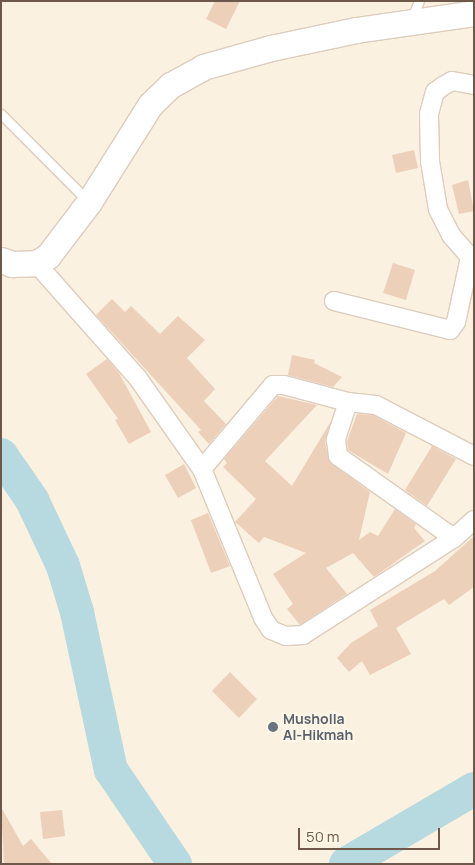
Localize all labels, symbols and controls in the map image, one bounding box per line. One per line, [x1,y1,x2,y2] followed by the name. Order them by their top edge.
[283,711,353,744] place label: Musholla Al-Hikmah
[267,721,279,733] marker: Musholla Al-Hikmah
[300,818,442,850] scale bar
[306,826,340,847] text: 50 m

